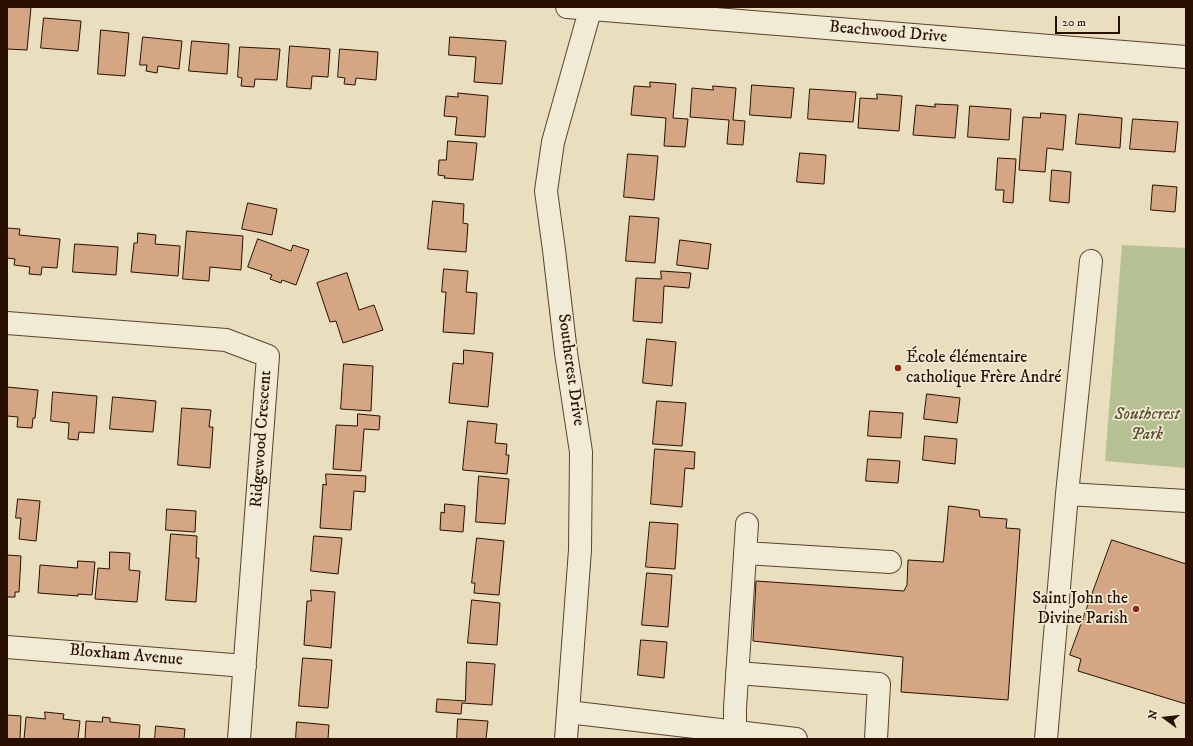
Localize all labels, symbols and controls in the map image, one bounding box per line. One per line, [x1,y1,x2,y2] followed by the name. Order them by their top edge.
[1057,8,1122,34] scale bar
[1062,15,1086,30] text: 20 m
[828,18,948,48] street label: Beachwood Drive
[552,313,588,427] street label: Southcrest Drive
[906,348,1061,388] place label: École élémentaire catholique Frère André
[893,363,903,373] marker: École élémentaire catholique Frère André
[247,370,277,508] street label: Ridgewood Crescent
[1114,405,1180,445] park label: Southcrest Park
[1032,589,1128,629] place label: Saint John the Divine Parish
[1131,604,1141,614] marker: Saint John the Divine Parish
[68,641,184,671] street label: Bloxham Avenue
[1145,698,1185,738] north arrow
[1145,709,1161,721] text: N

